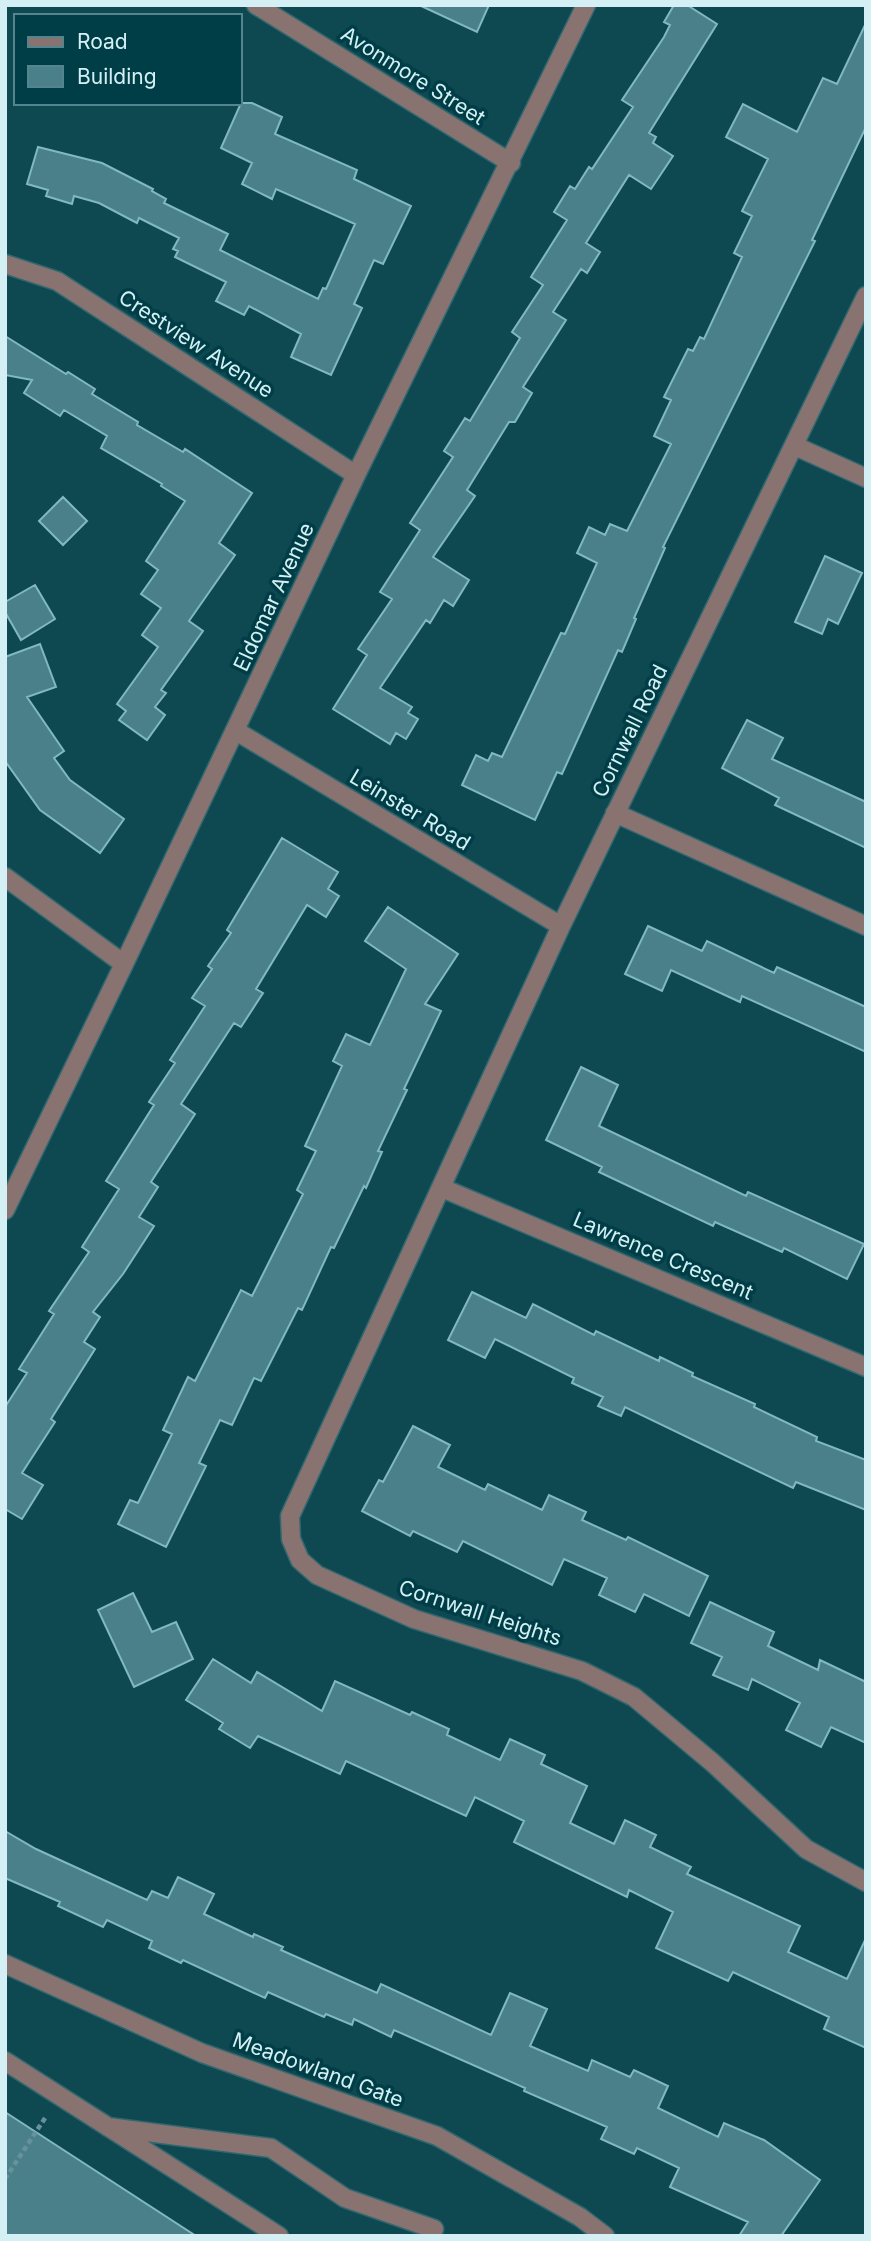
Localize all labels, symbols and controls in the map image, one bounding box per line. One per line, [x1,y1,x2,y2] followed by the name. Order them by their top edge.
[14,14,242,105] legend
[337,21,490,130] street label: Avonmore Street
[77,29,128,54] text: Road
[77,64,157,89] text: Building
[114,284,278,403] street label: Crestview Avenue
[228,519,319,675] street label: Eldomar Avenue
[587,660,672,801] street label: Cornwall Road
[345,764,475,855] street label: Leinster Road
[570,1206,757,1305] street label: Lawrence Crescent
[396,1574,565,1651] street label: Cornwall Heights
[229,2027,407,2112] street label: Meadowland Gate

